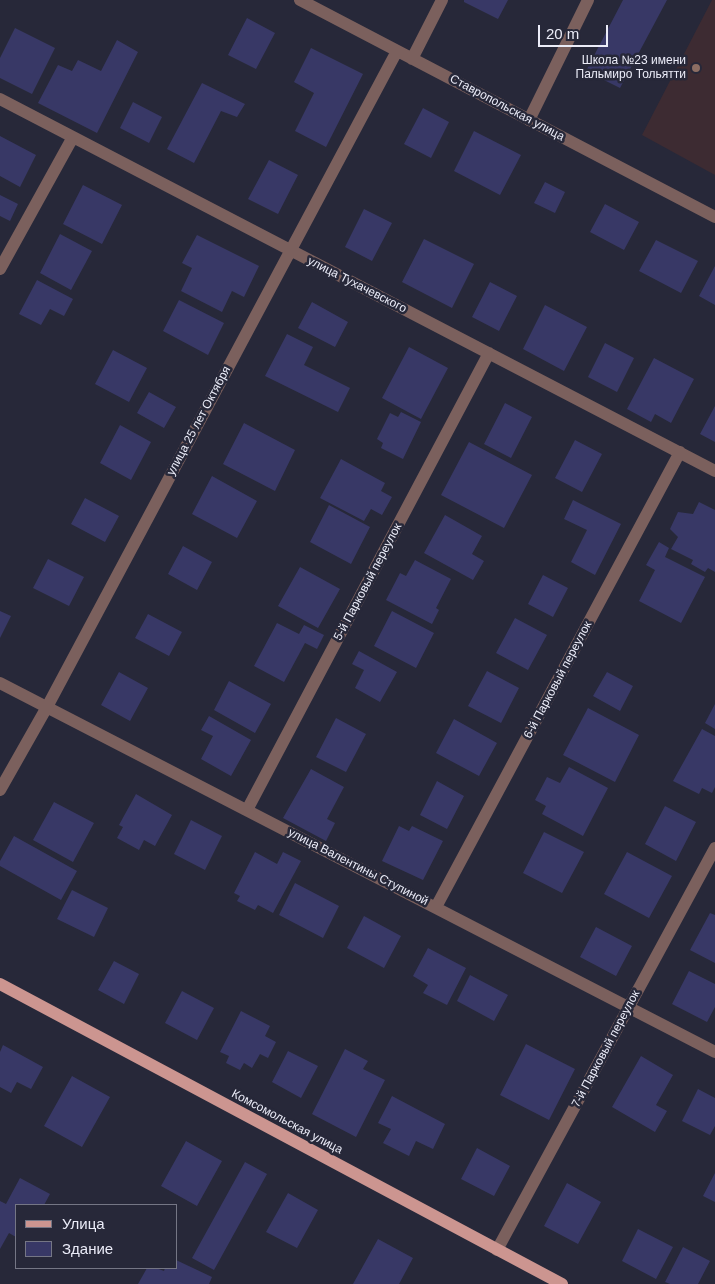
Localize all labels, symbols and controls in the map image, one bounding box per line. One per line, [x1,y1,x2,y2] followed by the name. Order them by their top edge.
[540,15,610,47] scale bar
[546,25,579,42] text: 20 m
[576,54,686,82] place label: Школа №23 имени Пальмиро Тольятти
[690,62,702,74] marker: Школа №23 имени Пальмиро Тольятти
[447,72,567,144] street label: Ставропольская улица
[305,254,409,316] street label: улица Тухачевского
[164,364,234,478] street label: улица 25 лет Октября
[331,521,405,643] street label: 5-й Парковый переулок
[521,619,595,741] street label: 6-й Парковый переулок
[285,825,431,909] street label: улица Валентины Ступиной
[569,988,643,1110] street label: 7-й Парковый переулок
[229,1087,345,1157] street label: Комсомольская улица
[15,1204,178,1269] legend
[62,1215,105,1232] text: Улица
[62,1240,113,1257] text: Здание

